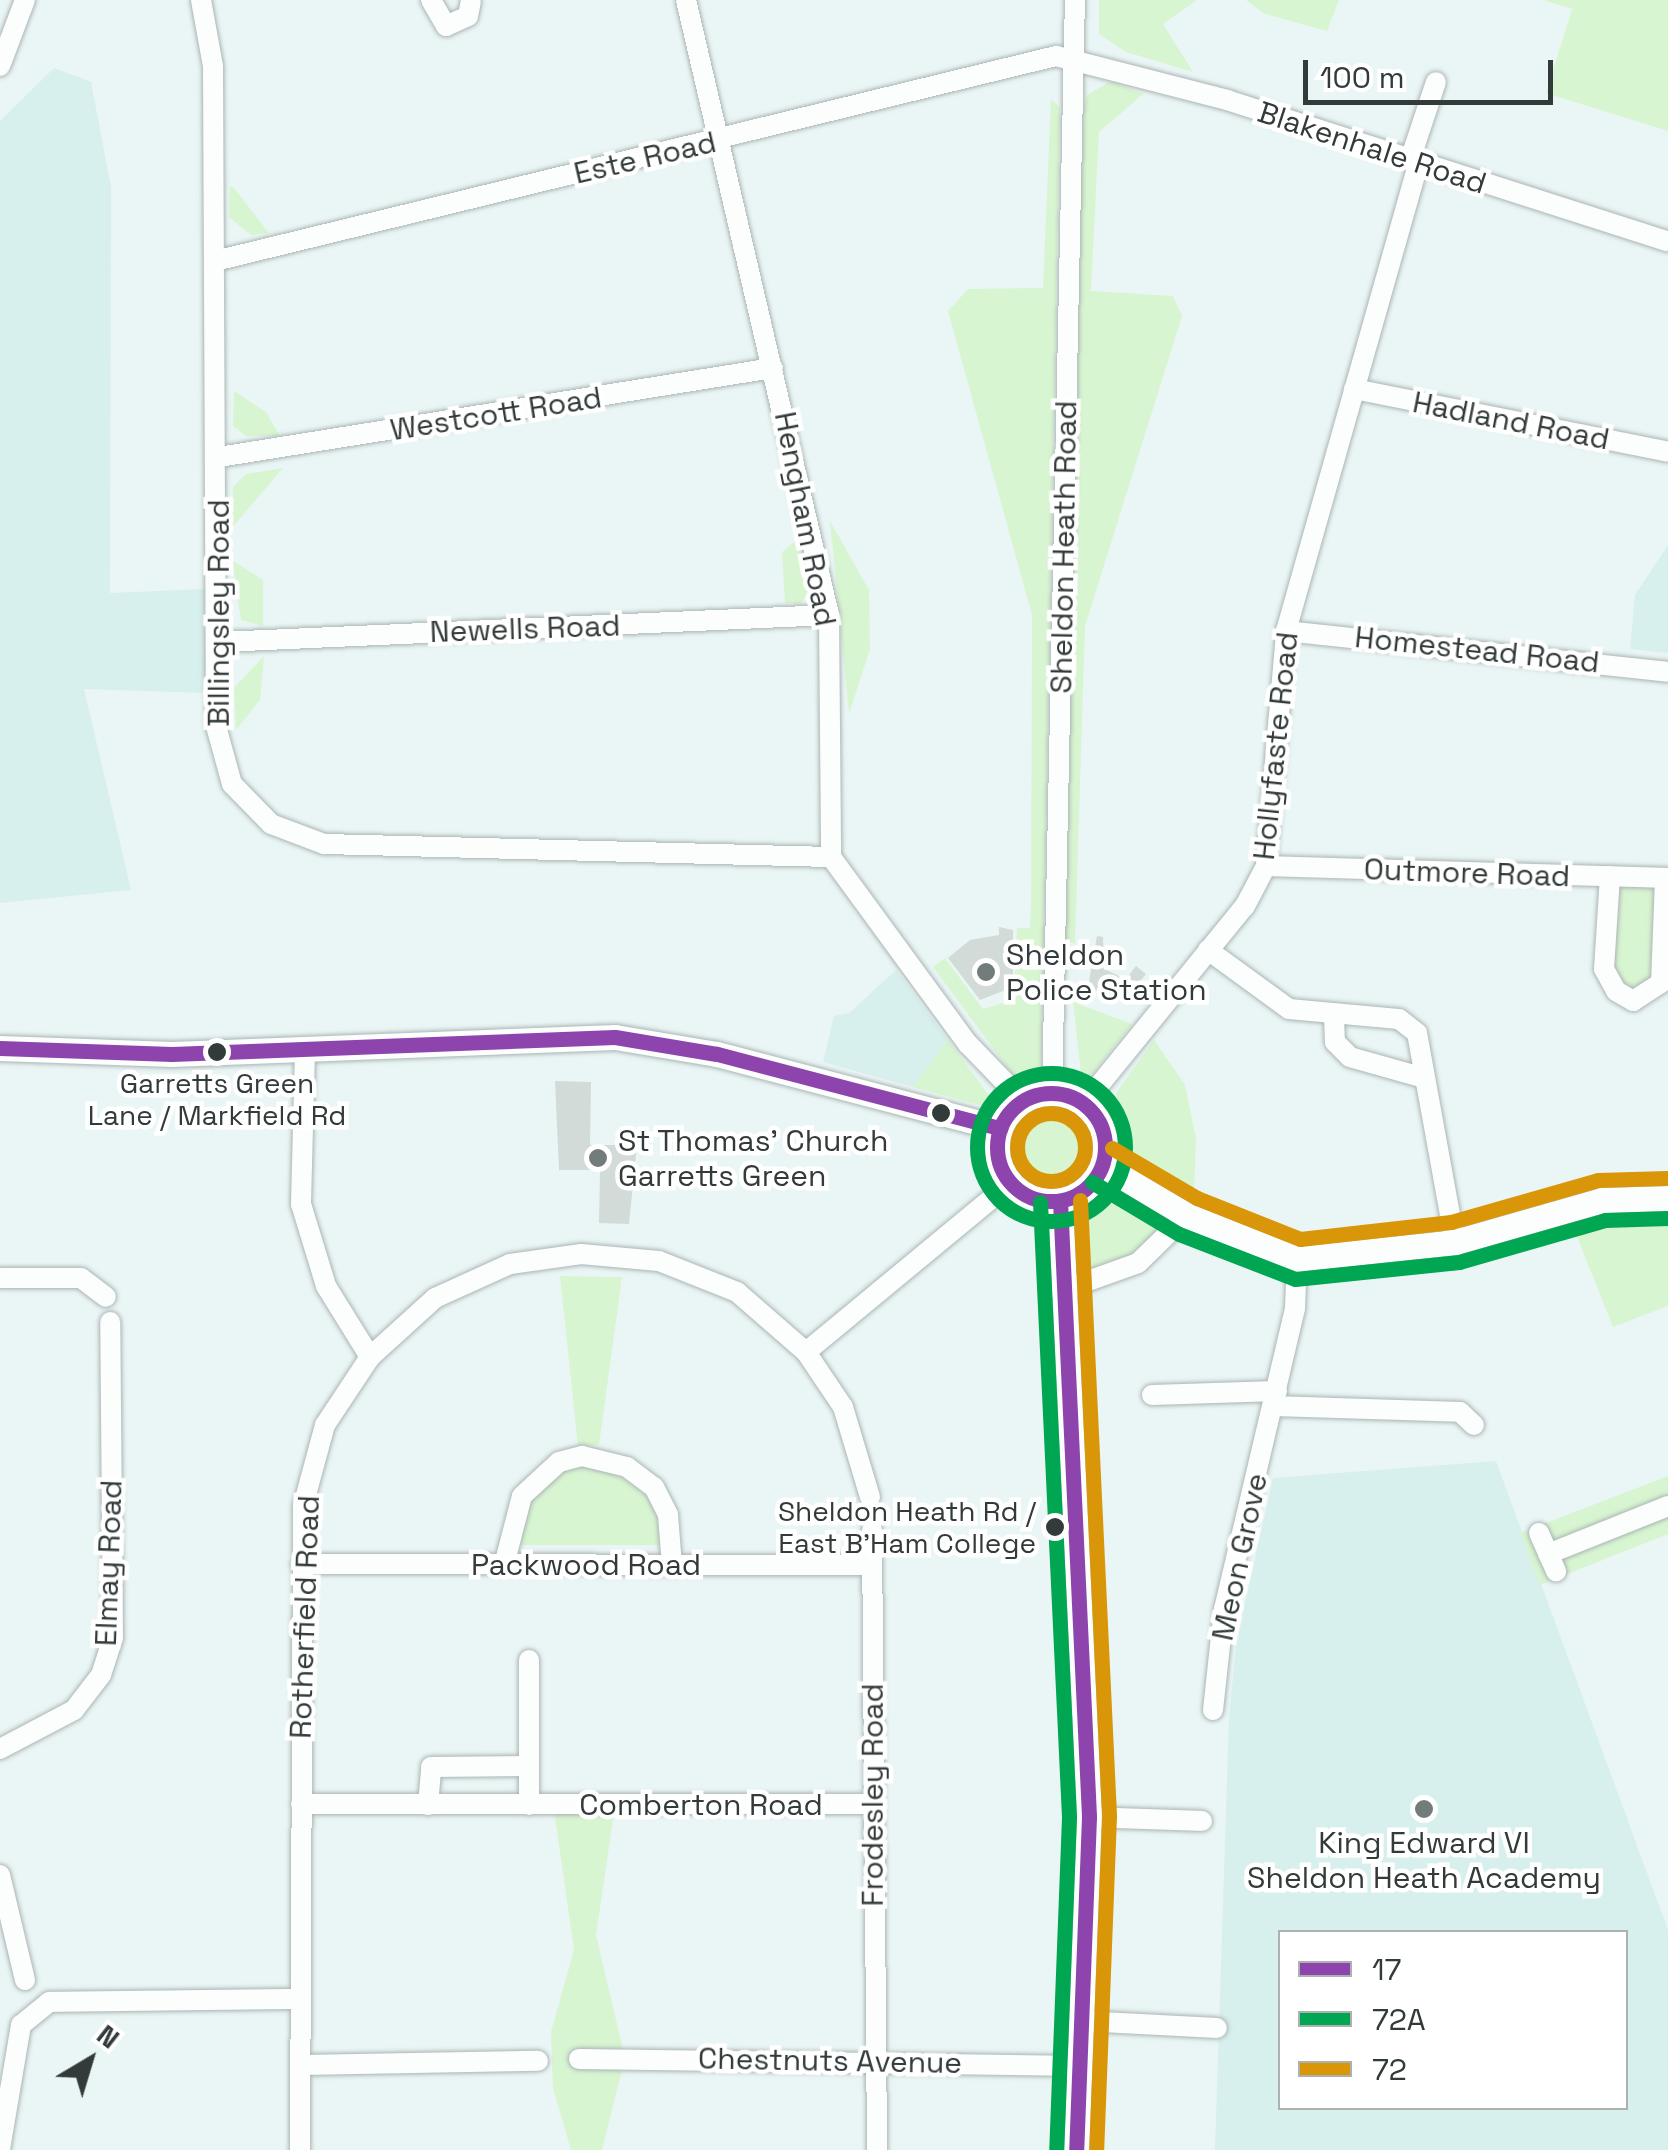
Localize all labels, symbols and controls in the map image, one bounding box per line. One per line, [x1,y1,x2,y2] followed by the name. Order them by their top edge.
[1308,40,1558,102] scale bar
[1320,58,1405,97] text: 100 m
[1253,94,1491,202] street label: Blakenhale Road
[570,124,720,192] street label: Este Road
[388,380,604,448] street label: Westcott Road
[1410,384,1612,458] street label: Hadland Road
[1043,400,1085,694] street label: Sheldon Heath Road
[767,409,843,629] street label: Hengham Road
[201,499,237,727] street label: Billingsley Road
[429,608,621,650] street label: Newells Road
[1353,619,1601,681] street label: Homestead Road
[1246,630,1306,862] street label: Hollyfaste Road
[1363,851,1571,895] street label: Outmore Road
[1006,937,1207,1008] place label: Sheldon Police Station
[975,961,997,983] marker: Sheldon Police Station
[207,1042,227,1062] marker: Garretts Green Lane / Markfield Rd
[88,1066,346,1132] place label: Garretts Green Lane / Markfield Rd
[931,1103,951,1123] unlabelled marker
[618,1123,889,1194] place label: St Thomas' Church Garretts Green
[587,1147,609,1169] marker: St Thomas' Church Garretts Green
[1205,1470,1275,1644] street label: Meon Grove
[88,1479,130,1647] street label: Elmay Road
[778,1494,1036,1560] place label: Sheldon Heath Rd / East B'Ham College
[283,1495,327,1739] street label: Rotherfield Road
[1045,1517,1065,1537] marker: Sheldon Heath Rd / East B'Ham College
[471,1547,701,1583] street label: Packwood Road
[855,1683,891,1907] street label: Frodesley Road
[579,1787,823,1823] street label: Comberton Road
[1413,1798,1435,1820] marker: King Edward VI Sheldon Heath Academy
[1247,1825,1601,1896] place label: King Edward VI Sheldon Heath Academy
[1278,1930,1628,2110] legend
[1372,1950,1401,1989] text: 17
[1372,2000,1426,2039] text: 72A
[40,2010,140,2110] north arrow
[90,2016,127,2056] text: N
[697,2041,963,2081] street label: Chestnuts Avenue
[1372,2050,1407,2089] text: 72

